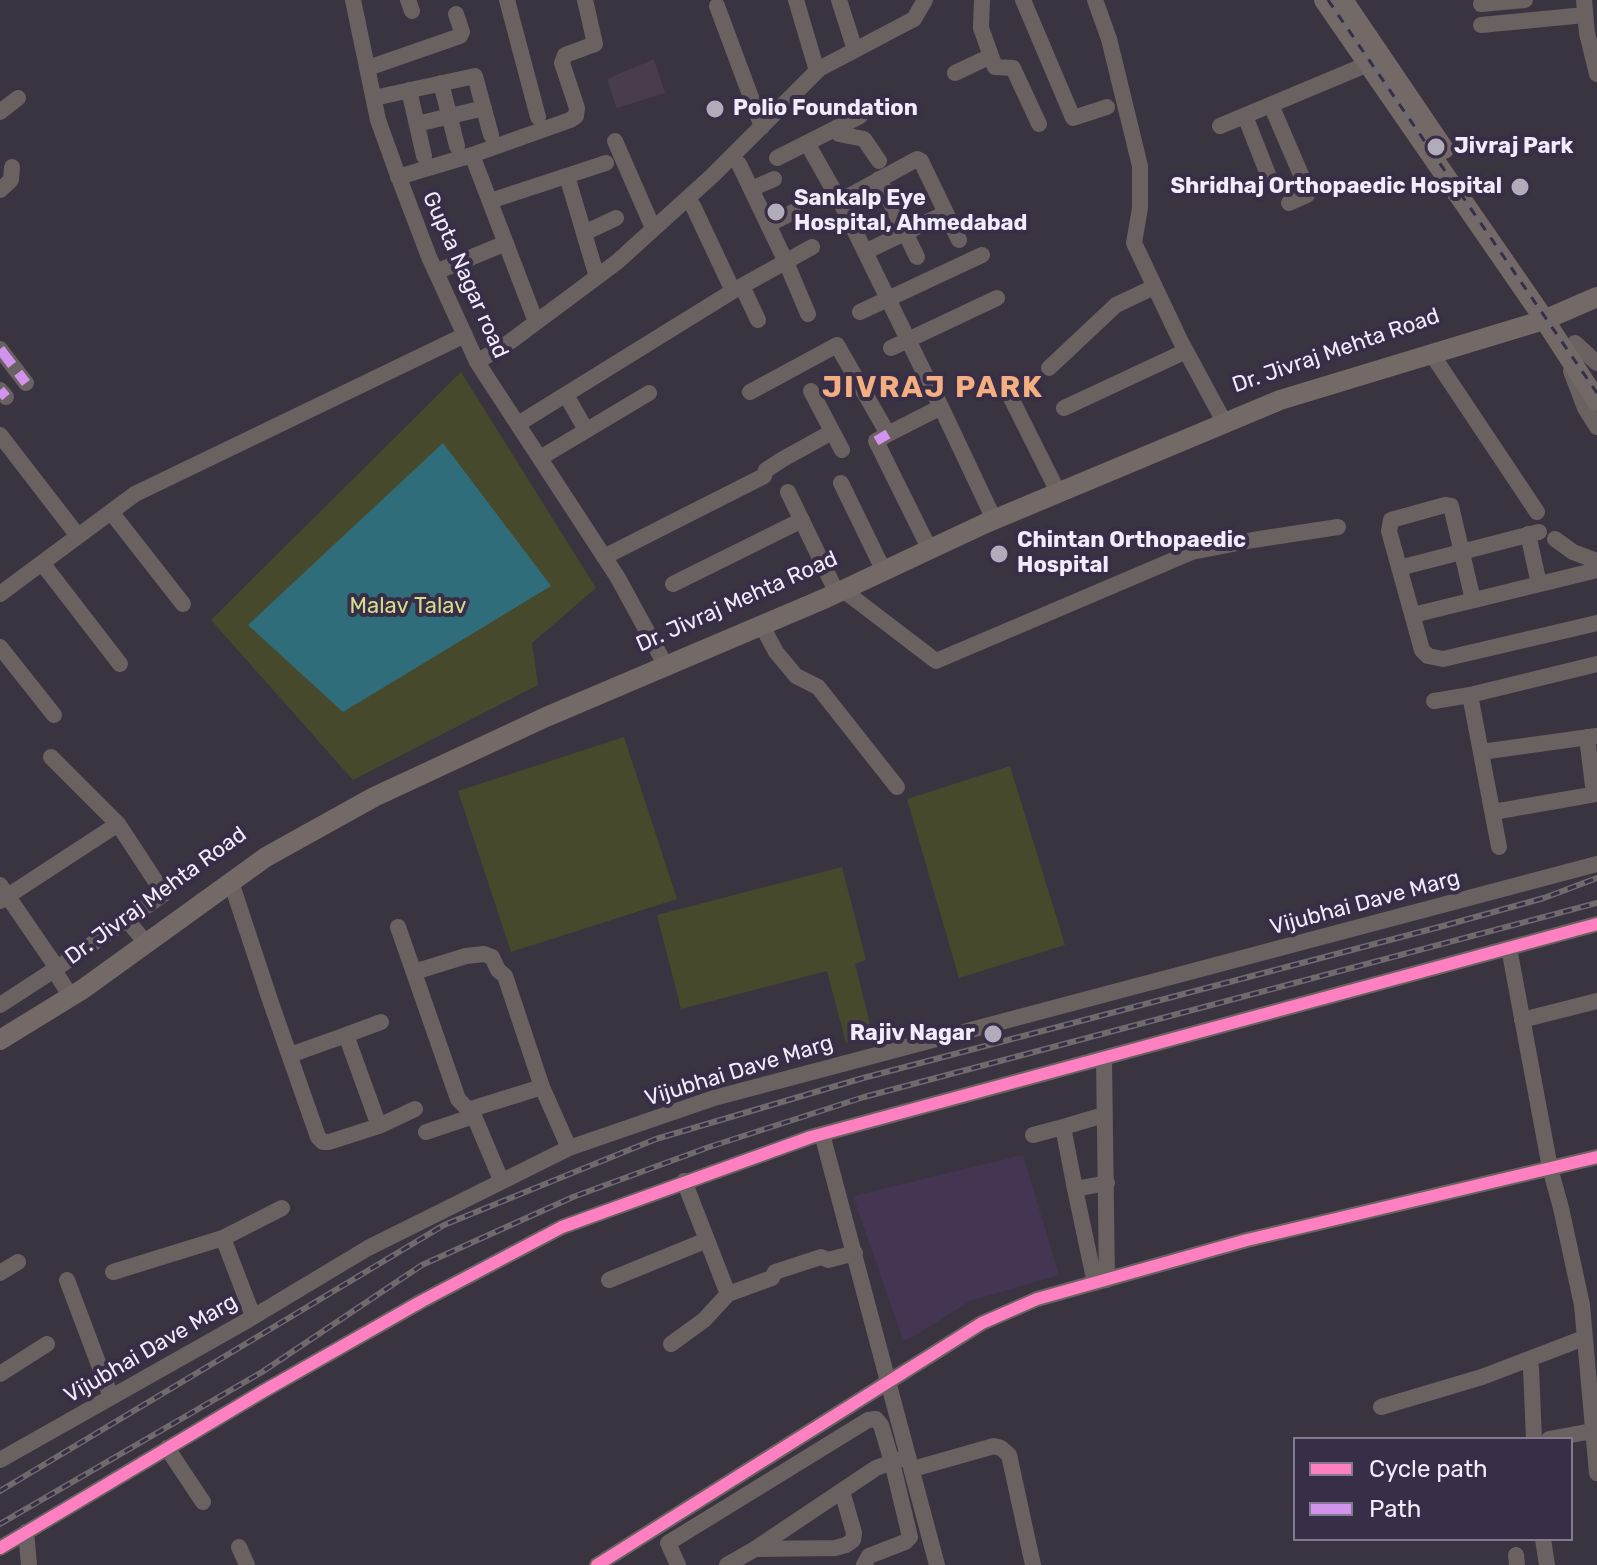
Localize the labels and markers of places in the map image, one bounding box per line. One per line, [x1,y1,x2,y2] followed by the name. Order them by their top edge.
[733,96,918,122] place label: Polio Foundation
[704,98,726,120] marker: Polio Foundation
[1454,134,1573,160] place label: Jivraj Park
[1425,136,1447,158] marker: Jivraj Park
[1170,174,1502,200] place label: Shridhaj Orthopaedic Hospital
[1509,176,1531,198] marker: Shridhaj Orthopaedic Hospital
[794,186,1027,238] place label: Sankalp Eye Hospital, Ahmedabad
[765,201,787,223] marker: Sankalp Eye Hospital, Ahmedabad
[1017,528,1246,580] place label: Chintan Orthopaedic Hospital
[988,543,1010,565] marker: Chintan Orthopaedic Hospital
[850,1021,975,1047] place label: Rajiv Nagar
[982,1023,1004,1045] marker: Rajiv Nagar

